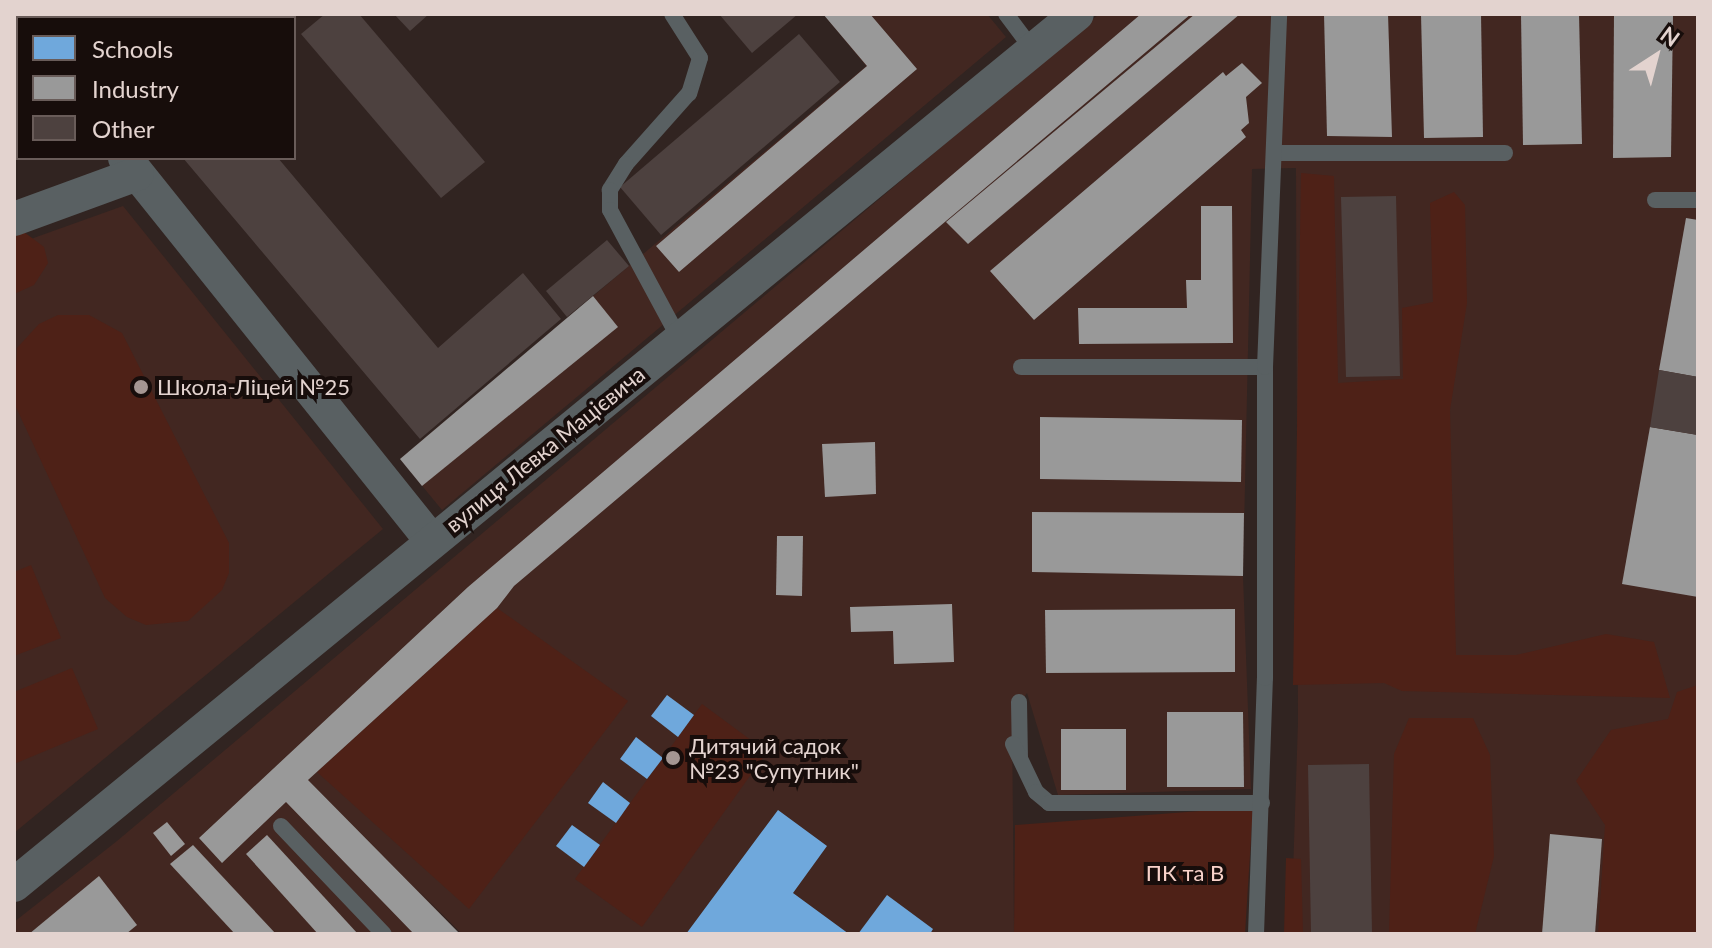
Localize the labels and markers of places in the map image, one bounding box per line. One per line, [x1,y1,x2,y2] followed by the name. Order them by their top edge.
[157,374,350,400] place label: Школа-Ліцей №25
[132,378,150,396] marker: Школа-Ліцей №25
[689,732,859,784] place label: Дитячий садок №23 "Супутник"
[664,749,682,767] marker: Дитячий садок №23 "Супутник"

